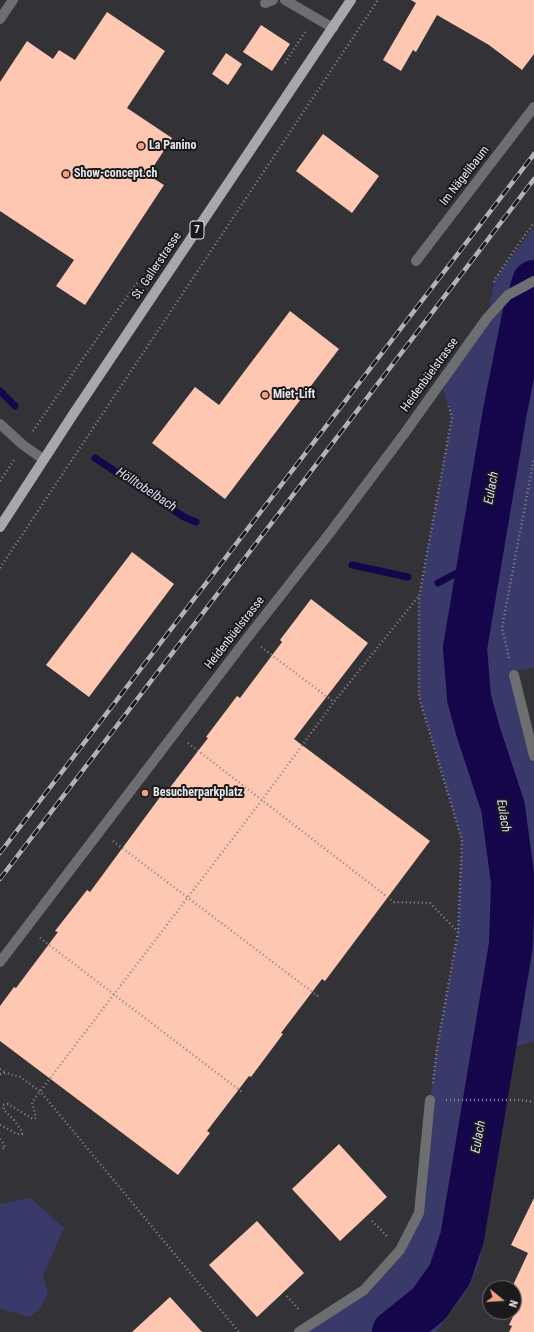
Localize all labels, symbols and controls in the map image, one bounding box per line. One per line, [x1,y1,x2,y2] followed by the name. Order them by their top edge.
[149,139,196,153] place label: La Panino
[136,141,146,151] marker: La Panino
[437,143,493,209] street label: Im Nägelibaum
[74,167,157,181] place label: Show-concept.ch
[61,169,71,179] marker: Show-concept.ch
[190,221,204,239] road number: 7
[129,230,185,302] street label: St. Gallerstrasse
[398,335,462,415] street label: Heidenbüelstrasse
[273,388,315,402] place label: Miet-Lift
[260,390,270,400] marker: Miet-Lift
[113,465,179,515] water label: Hölltobelbach
[481,470,503,506] water label: Eulach
[202,594,268,672] street label: Heidenbüelstrasse
[153,786,243,800] place label: Besucherparkplatz
[140,788,150,798] marker: Besucherparkplatz
[492,798,514,834] water label: Eulach
[468,1119,490,1155] water label: Eulach
[482,1280,522,1320] north arrow
[506,1298,520,1309] text: N

